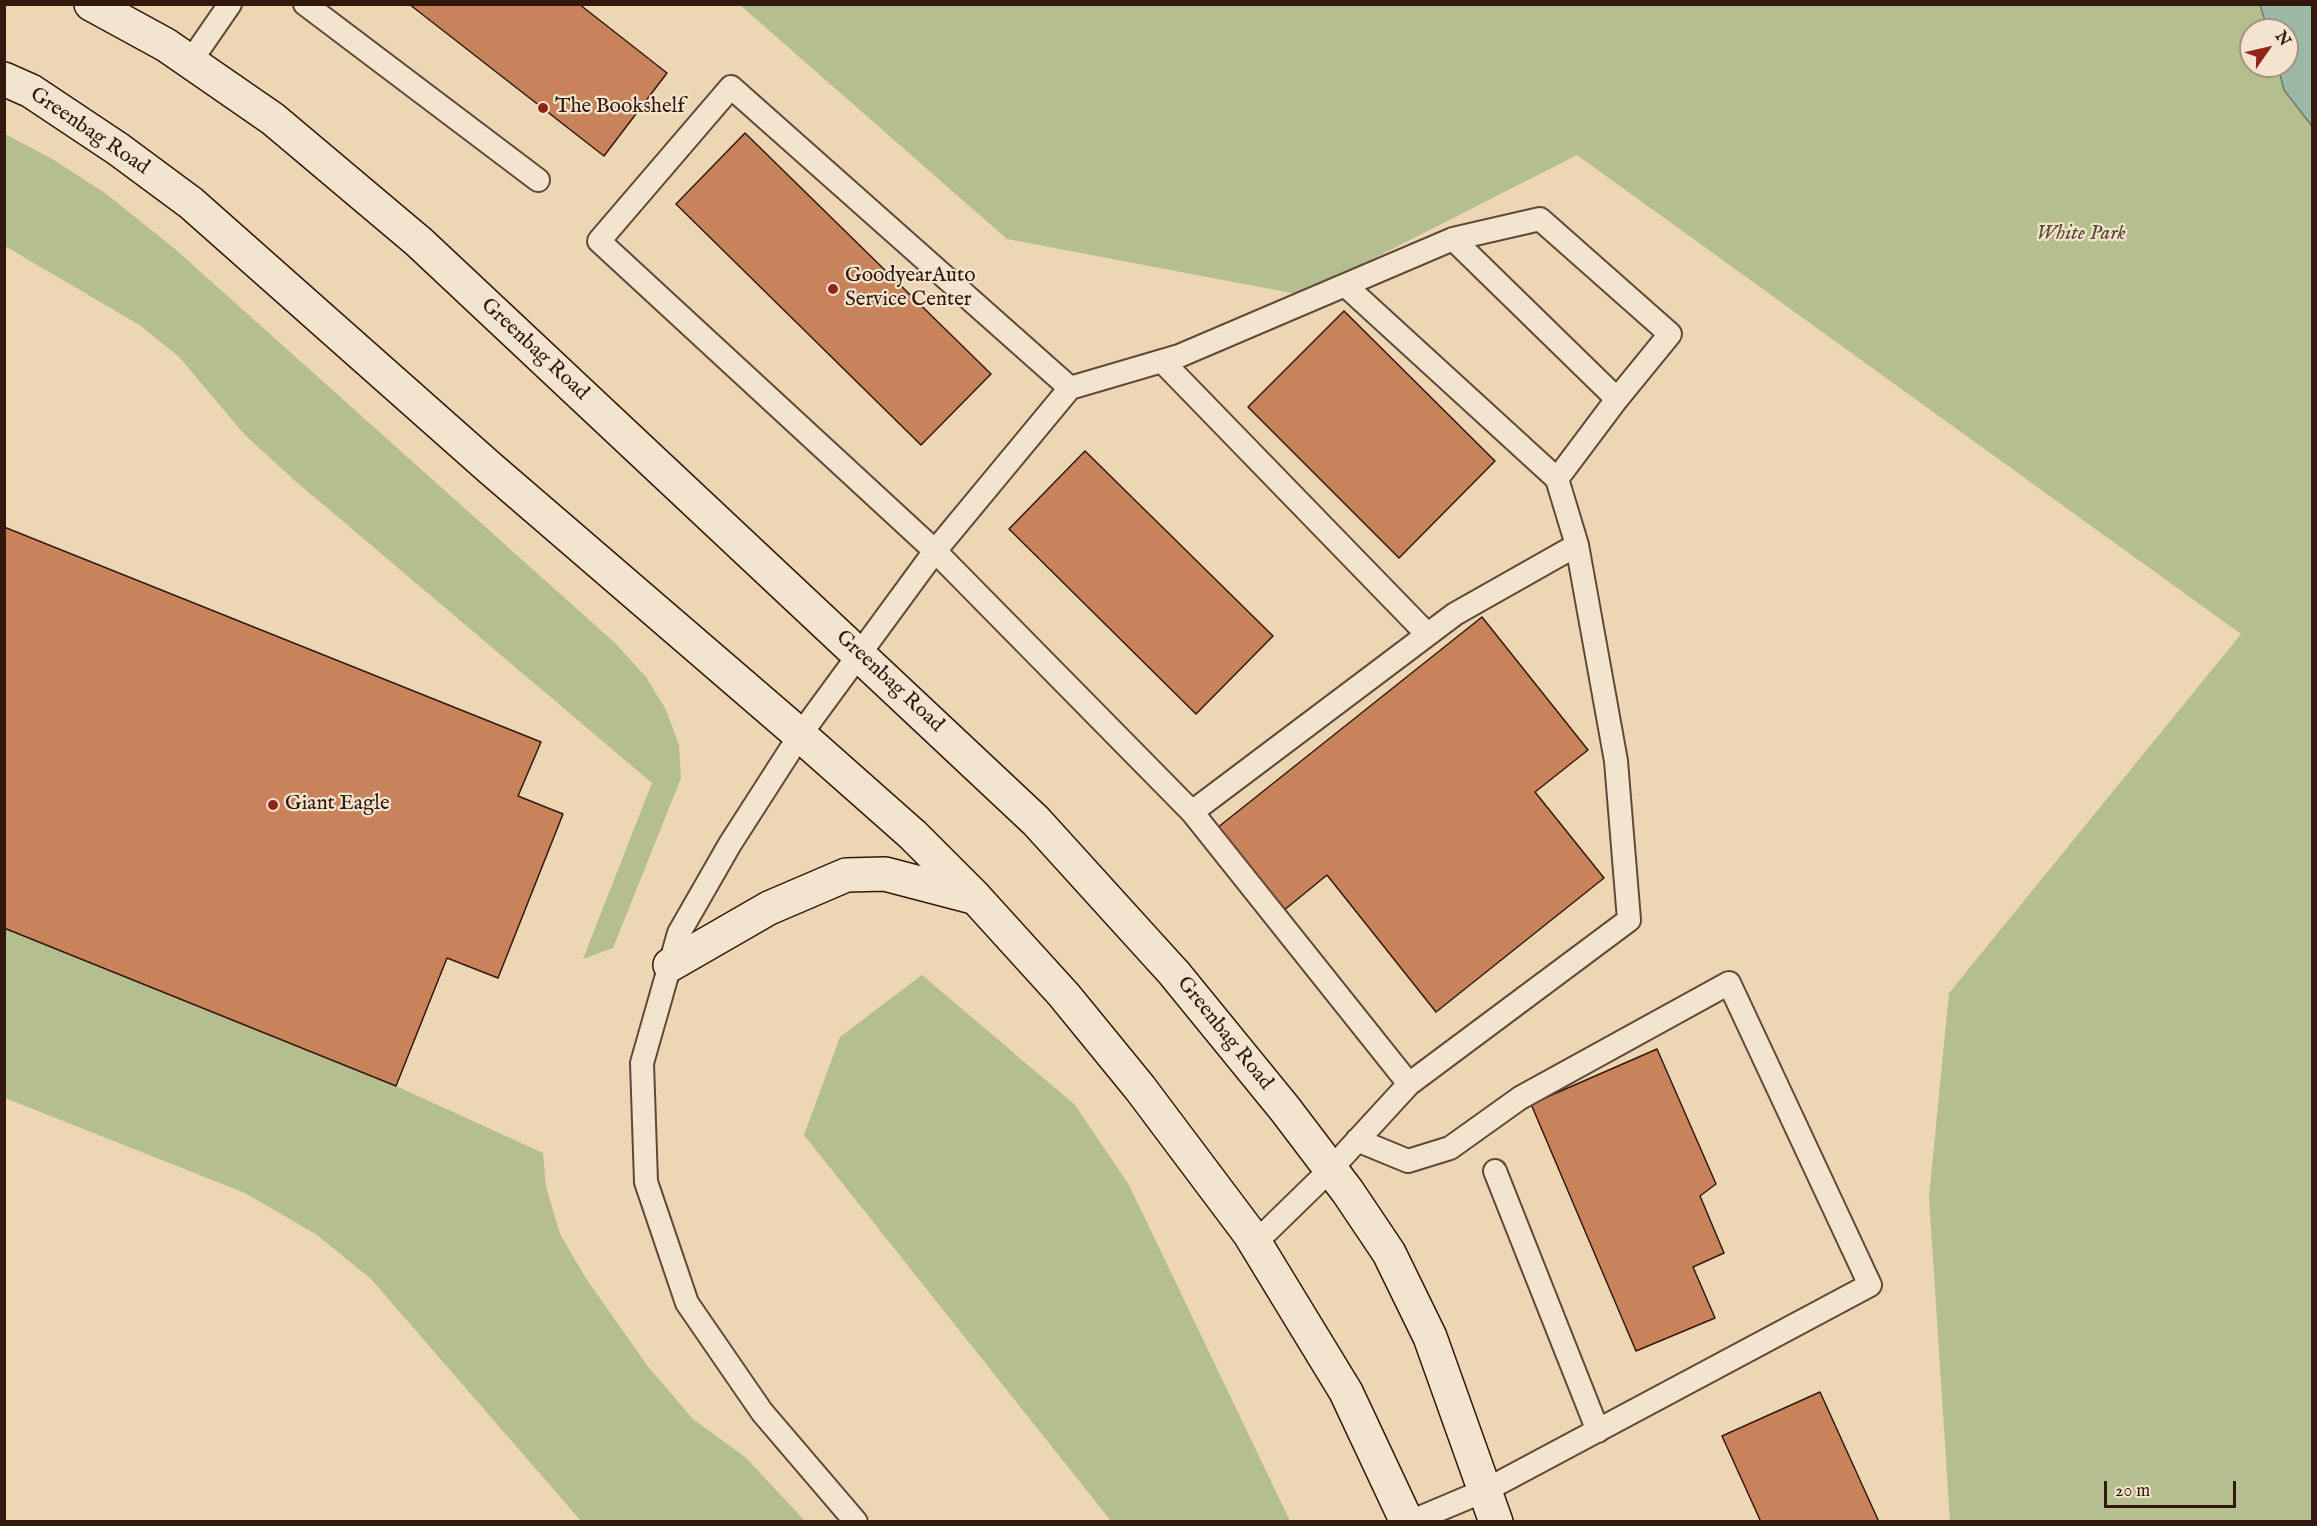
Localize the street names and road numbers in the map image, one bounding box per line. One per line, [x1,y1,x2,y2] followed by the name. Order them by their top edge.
[25,83,153,181] street label: Greenbag Road
[475,294,593,406] street label: Greenbag Road
[830,626,948,738] street label: Greenbag Road
[1171,972,1277,1096] street label: Greenbag Road

